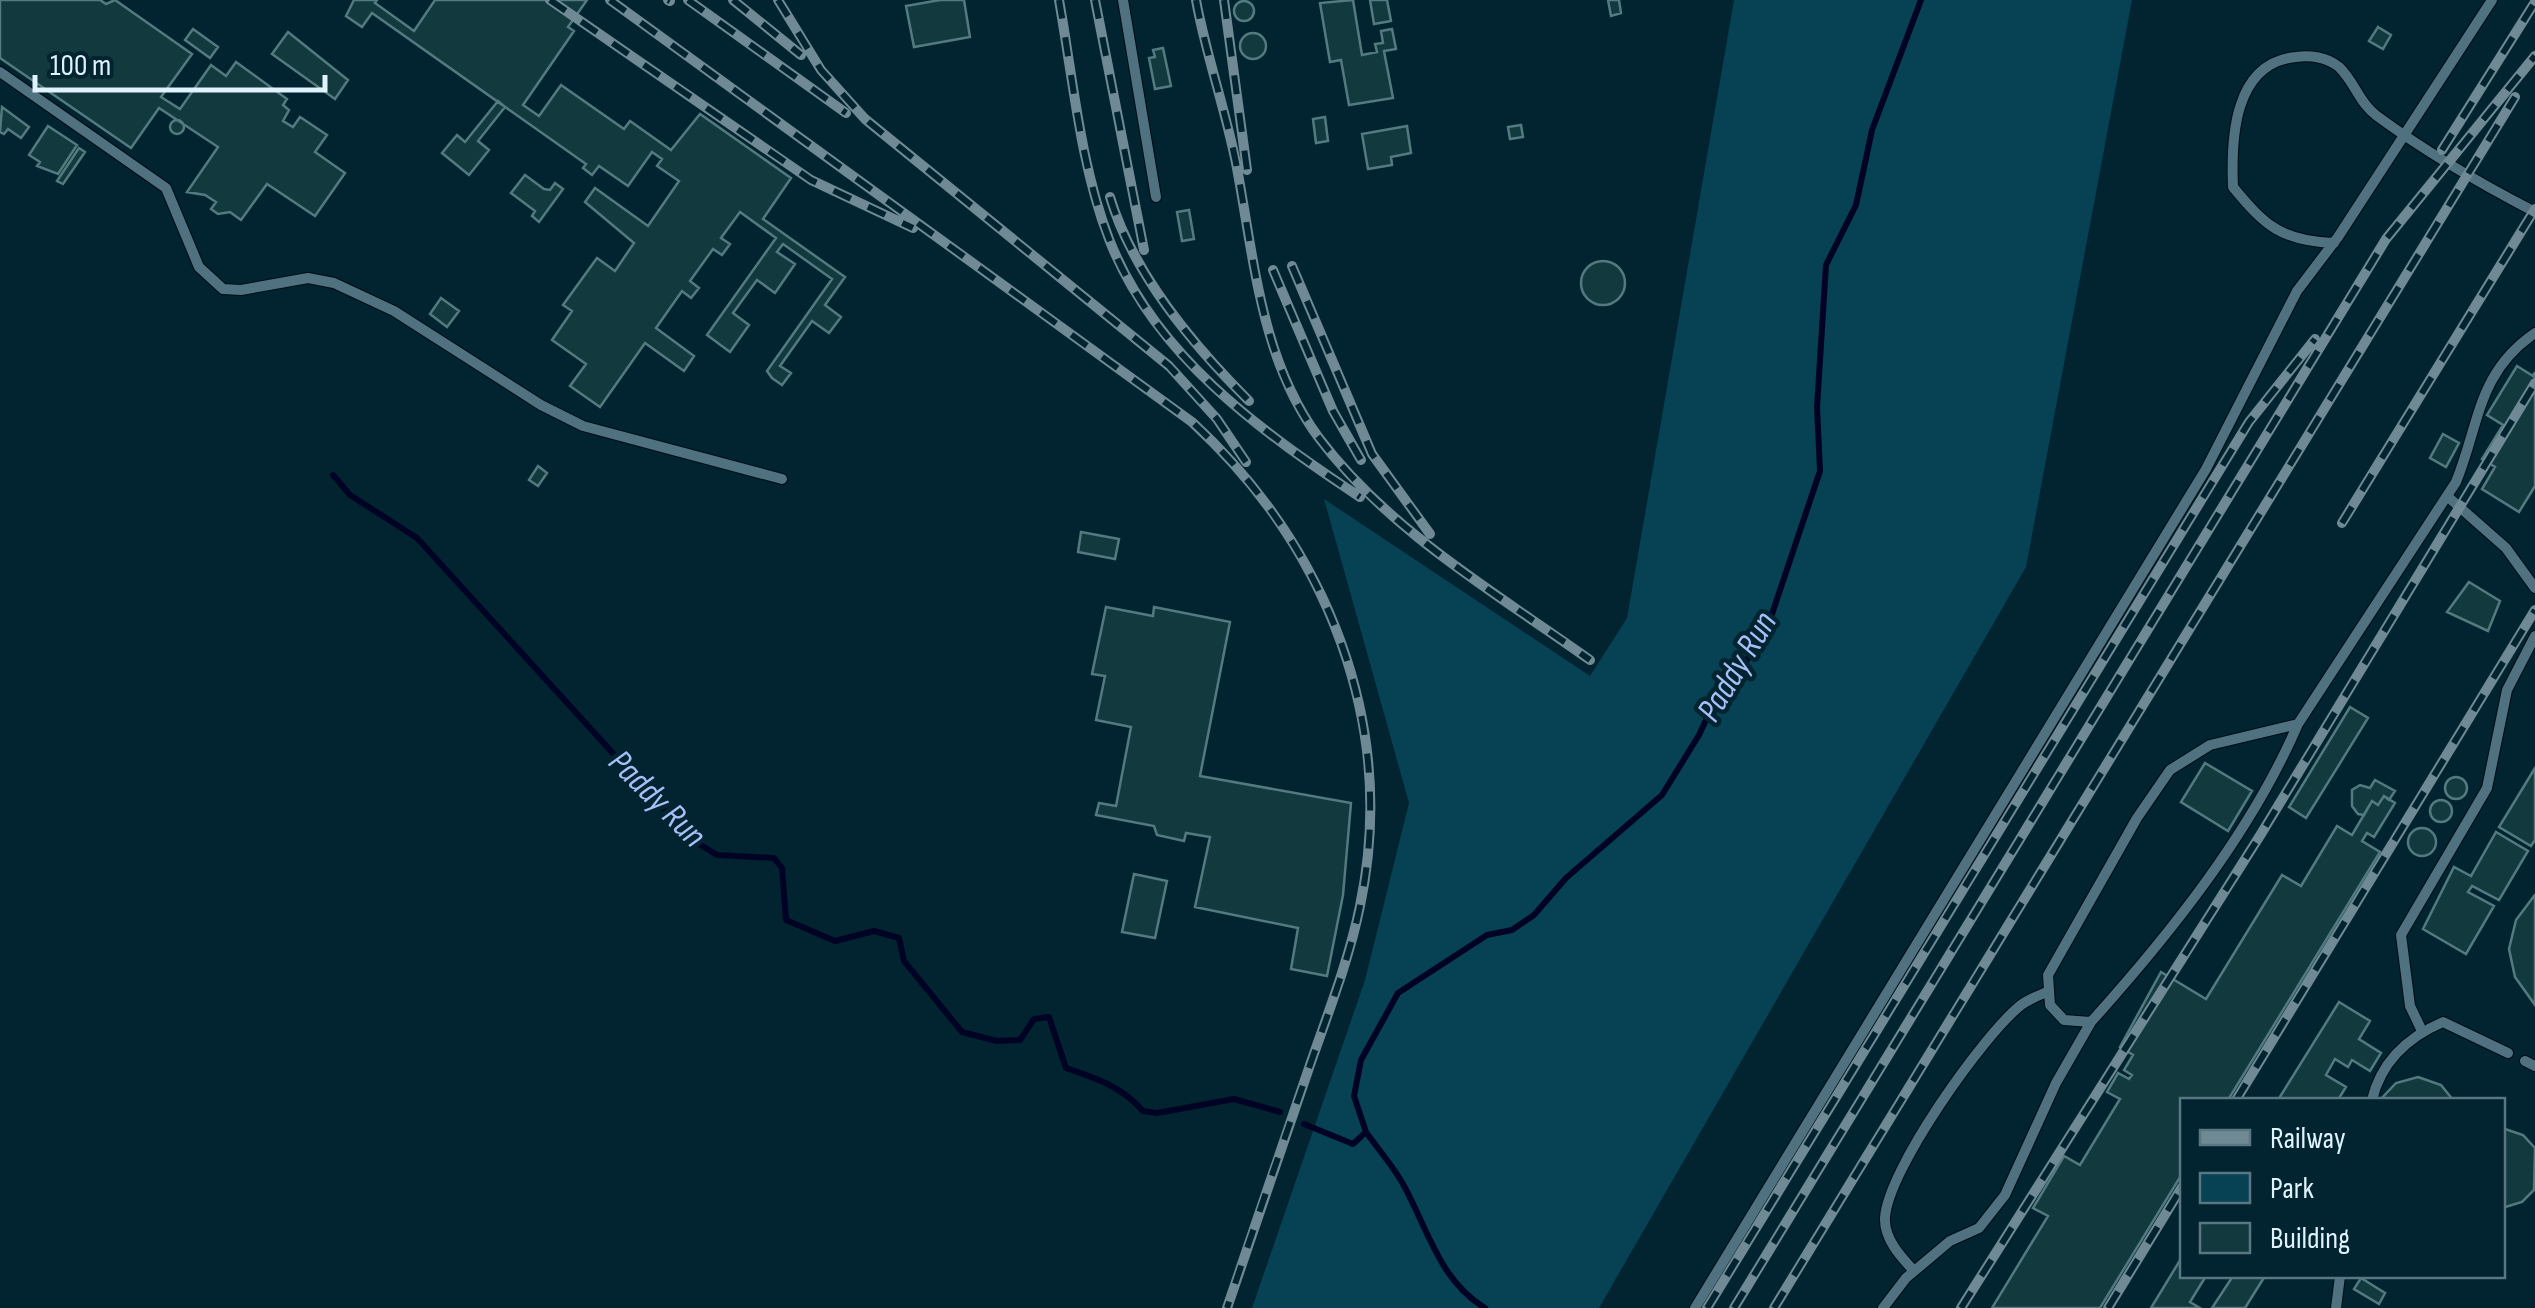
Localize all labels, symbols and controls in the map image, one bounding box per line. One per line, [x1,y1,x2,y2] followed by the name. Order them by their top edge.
[35,30,325,92] scale bar
[50,48,111,84] text: 100 m
[1688,604,1787,730] water label: Paddy Run
[599,741,715,857] water label: Paddy Run
[2180,1098,2505,1278] legend
[2270,1121,2346,1157] text: Railway
[2270,1171,2314,1207] text: Park
[2270,1221,2350,1257] text: Building

